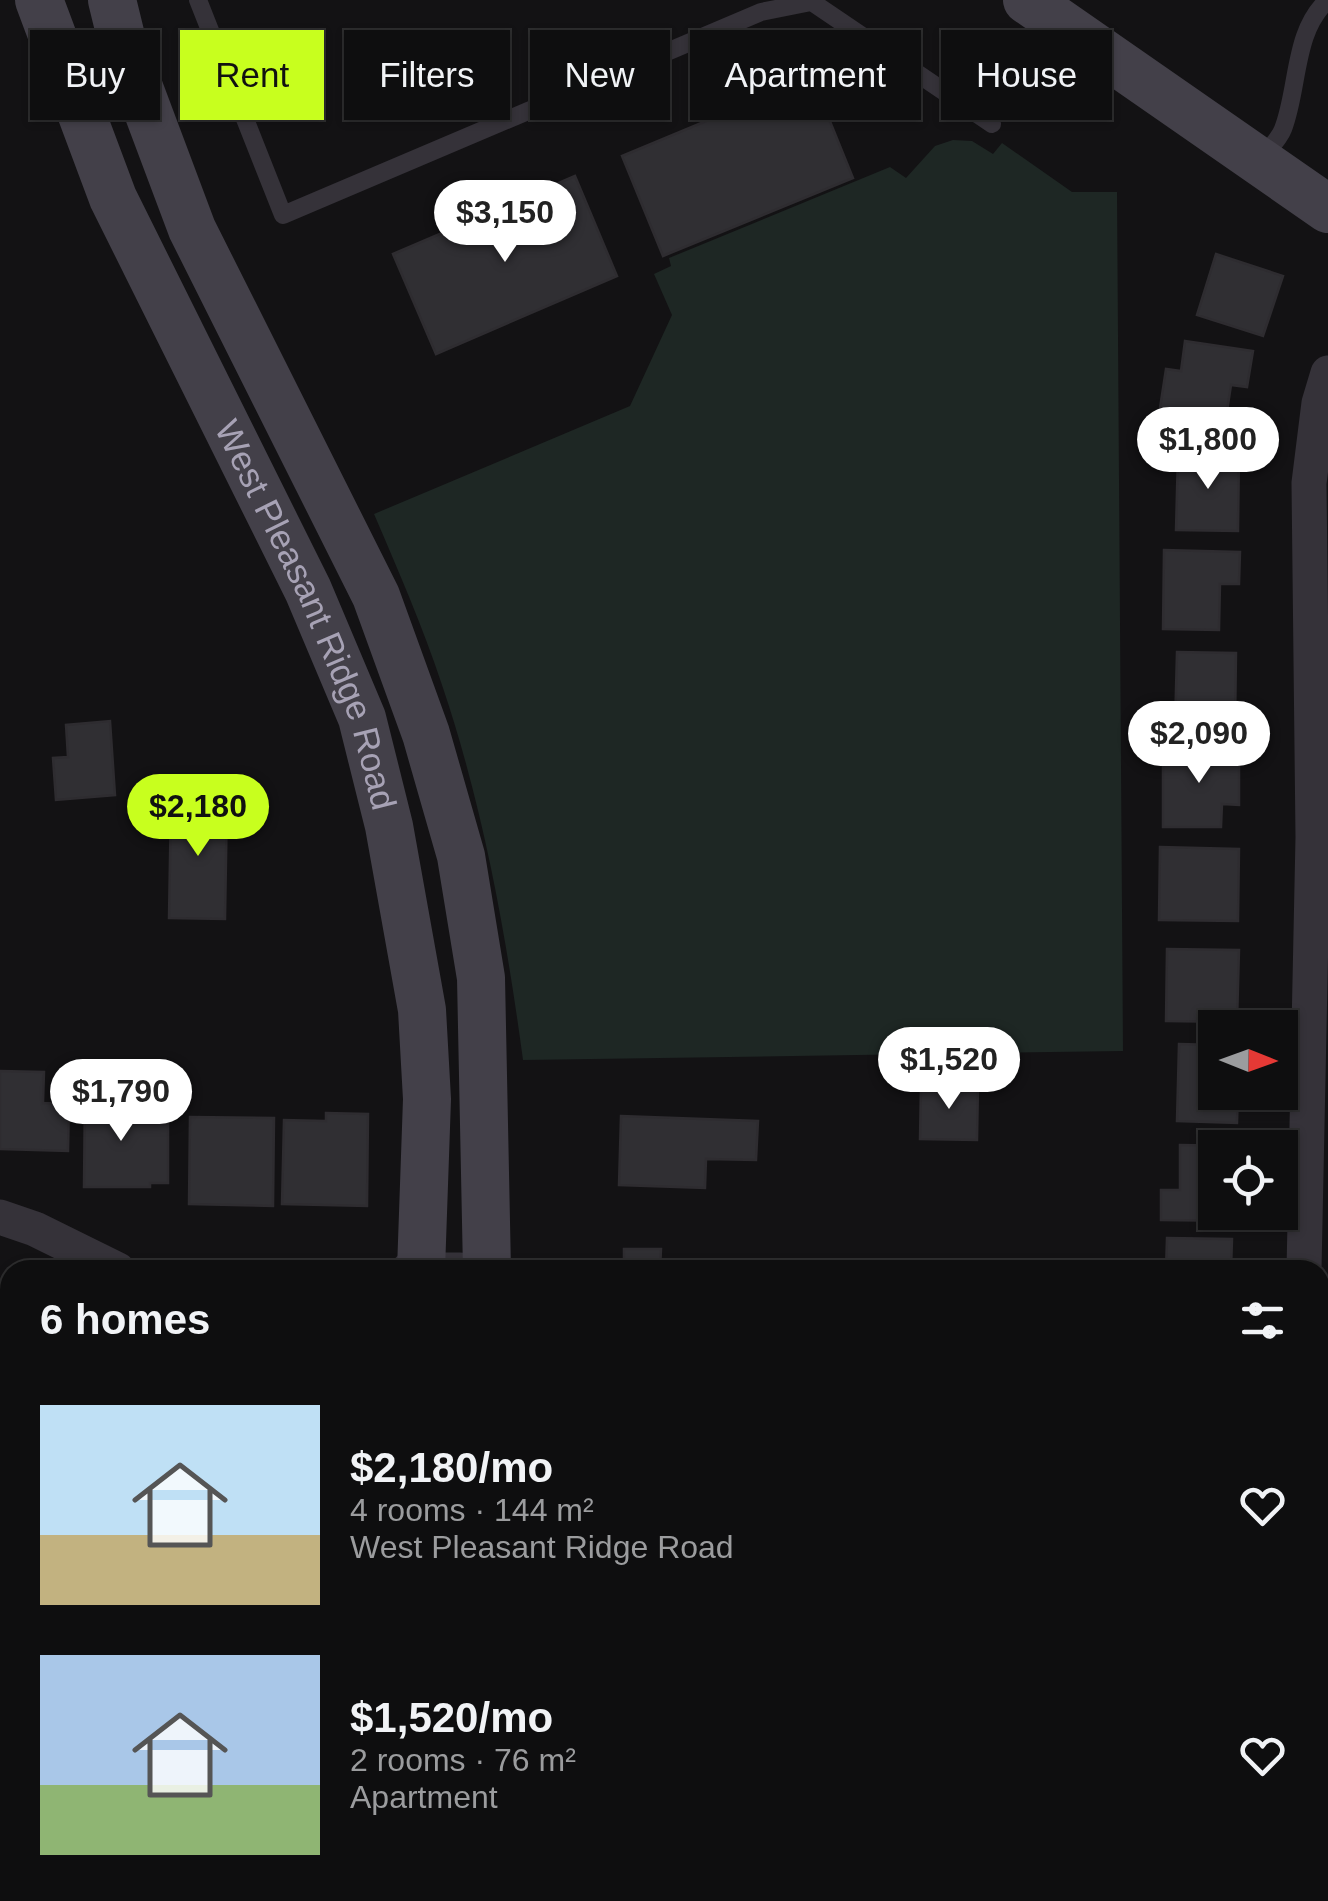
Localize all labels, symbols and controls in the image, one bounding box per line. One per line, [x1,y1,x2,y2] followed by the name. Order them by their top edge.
[30,30,160,120] chip: Buy
[180,30,324,120] chip: Rent
[344,30,510,120] chip: Filters
[530,30,670,120] chip: New
[690,30,921,120] chip: Apartment
[941,30,1112,120] chip: House
[424,180,586,265] pin: $3,150
[456,194,554,230] text: $3,150
[1127,407,1289,492] pin: $1,800
[208,414,404,814] street label: West Pleasant Ridge Road
[1159,421,1257,457] text: $1,800
[1118,701,1280,786] pin: $2,090
[1150,715,1248,751] text: $2,090
[117,774,279,859] pin: $2,180
[149,788,247,824] text: $2,180
[1198,1010,1298,1110] north arrow
[1198,1010,1298,1230] map controls
[868,1027,1030,1112] pin: $1,520
[900,1041,998,1077] text: $1,520
[40,1059,202,1144] pin: $1,790
[72,1073,170,1109] text: $1,790
[1198,1130,1298,1230] button: locate
[1235,1293,1290,1348] icon: filters
[40,1296,210,1343] text: 6 homes
[350,1444,553,1491] text: $2,180/mo
[120,1445,240,1565] icon: home
[1235,1478,1290,1533] icon: heart
[350,1492,594,1528] text: 4 rooms · 144 m²
[350,1529,734,1565] text: West Pleasant Ridge Road
[350,1694,553,1741] text: $1,520/mo
[120,1695,240,1815] icon: home
[1235,1728,1290,1783] icon: heart
[350,1742,576,1778] text: 2 rooms · 76 m²
[350,1779,498,1815] text: Apartment

